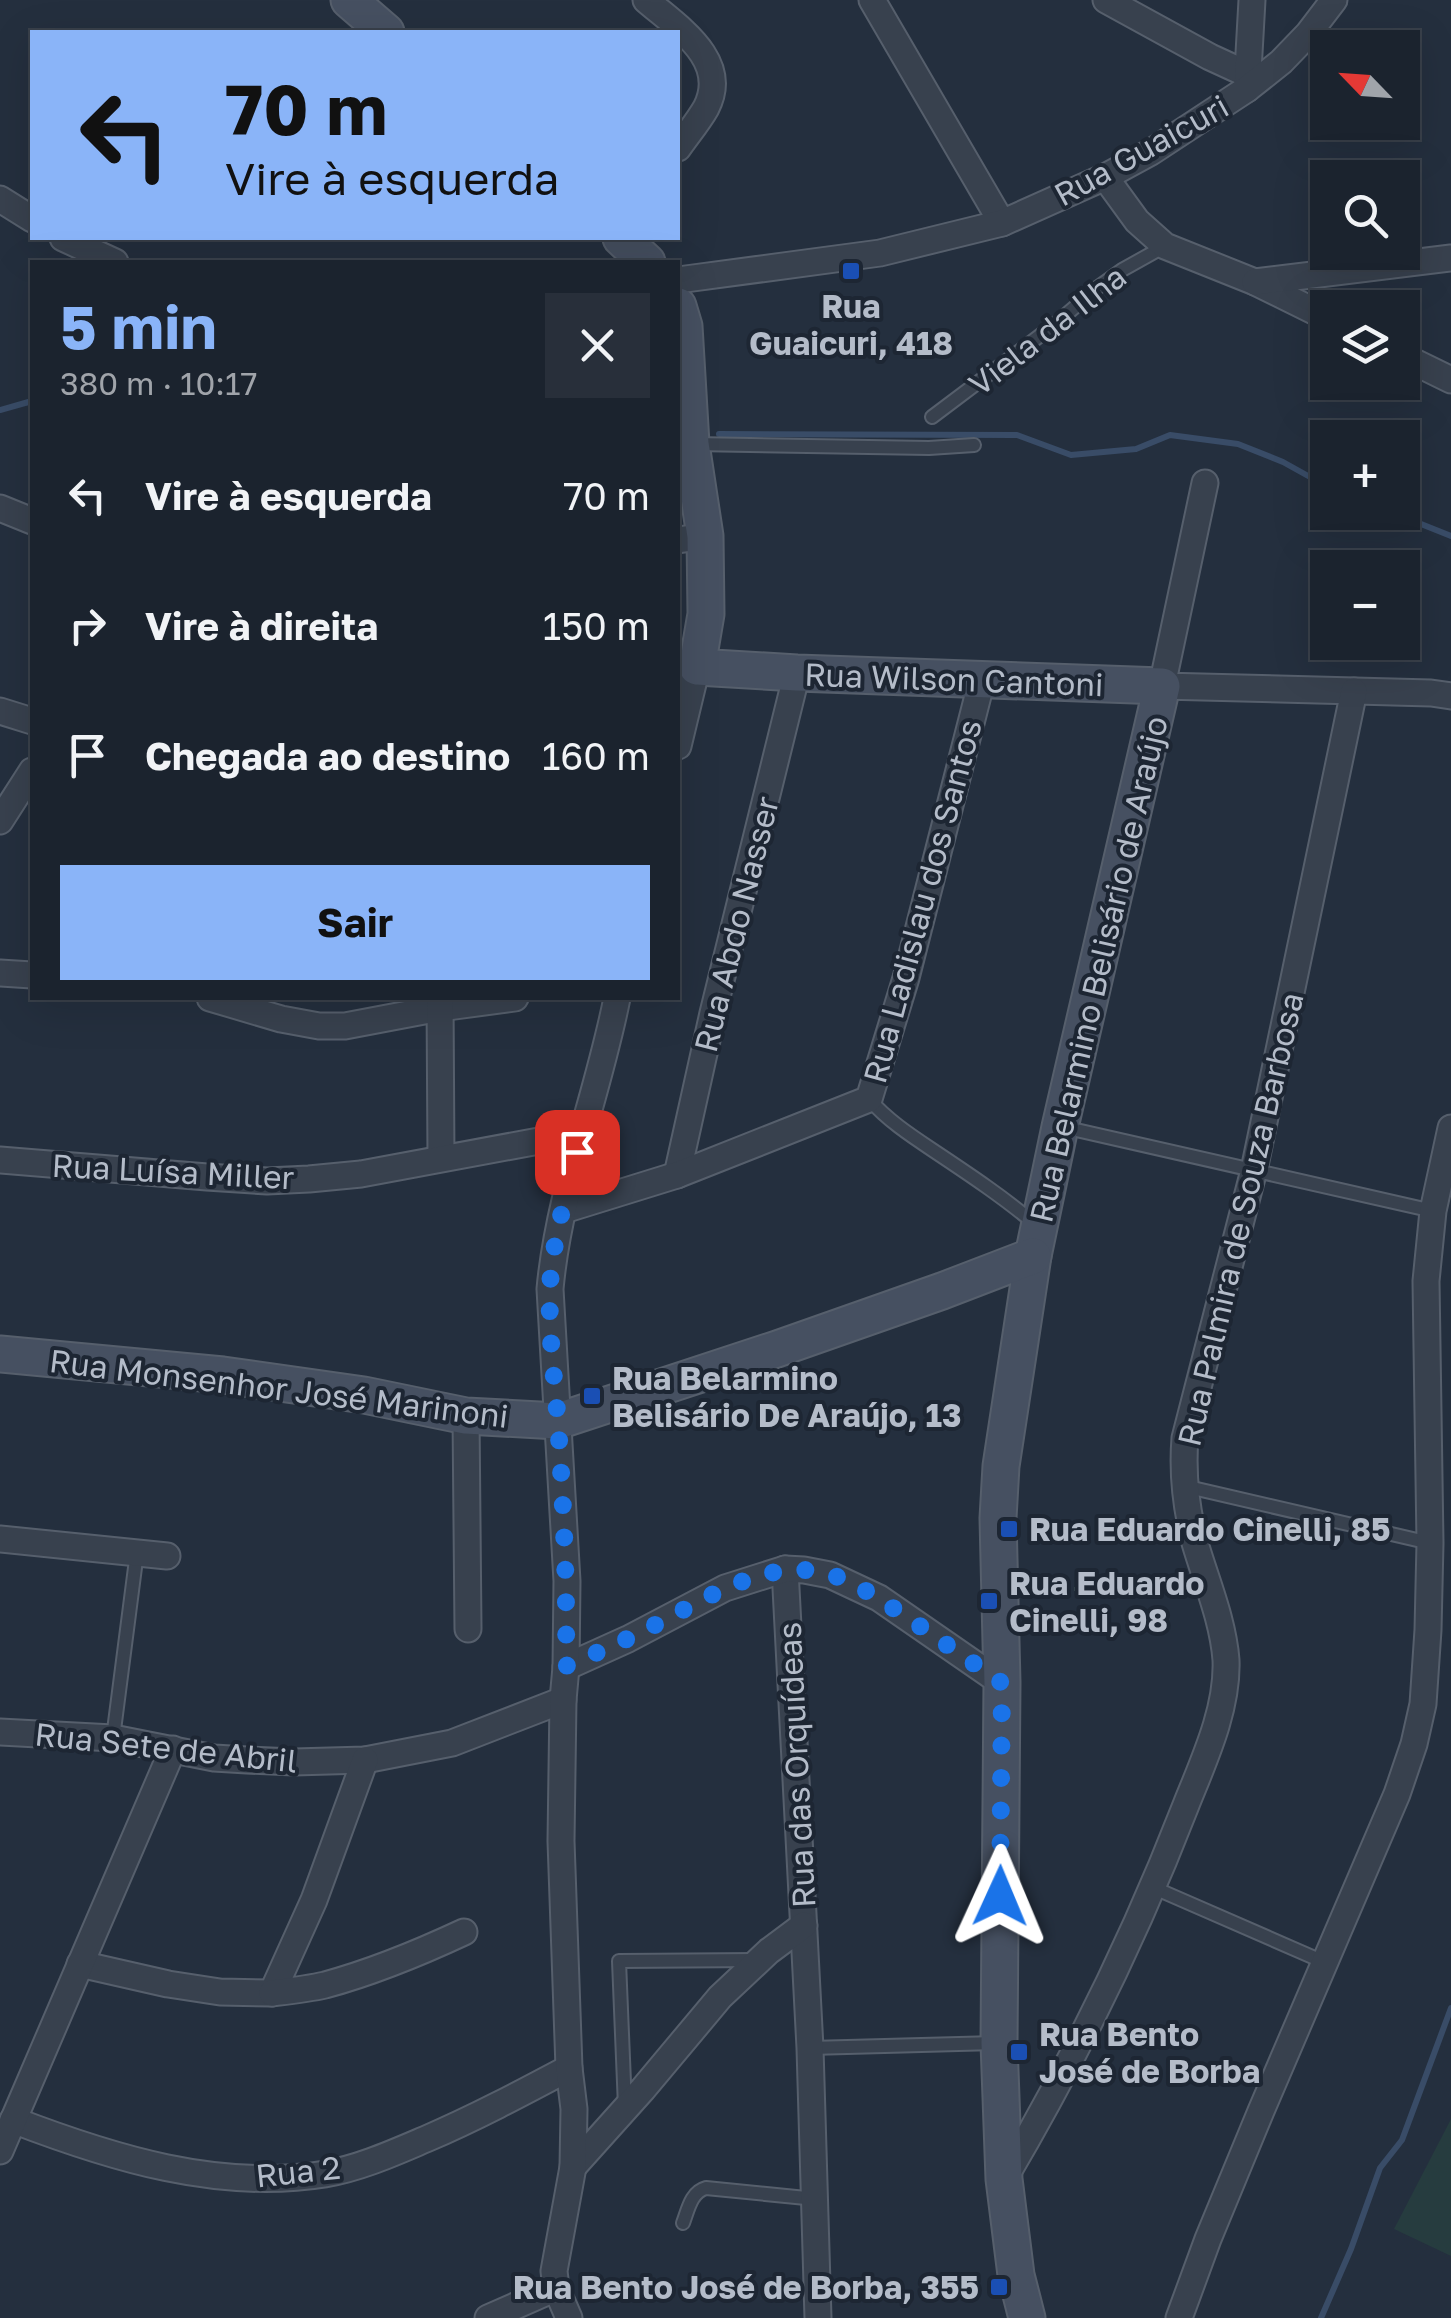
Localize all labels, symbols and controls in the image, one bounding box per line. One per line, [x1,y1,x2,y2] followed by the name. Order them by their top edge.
[1310,30,1420,140] north arrow
[1310,30,1420,660] map controls
[225,66,387,150] text: 70 m
[60,70,190,200] icon: left
[1047,87,1235,213] street label: Rua Guaicuri
[225,151,560,205] text: Vire à esquerda
[1310,160,1420,270] button: search
[961,257,1133,403] street label: Viela da Ilha
[840,260,862,282] marker: Rua Guaicuri, 418
[749,287,953,362] place label: Rua Guaicuri, 418
[60,290,217,362] text: 5 min
[1310,290,1420,400] button: layers
[545,293,650,398] button: close
[60,364,257,402] text: 380 m · 10:17
[1310,420,1420,530] button: +
[60,468,115,523] icon: left
[145,473,432,518] text: Vire à esquerda
[563,473,650,518] text: 70 m
[1310,550,1420,660] button: −
[60,598,115,653] icon: right
[145,603,378,648] text: Vire à direita
[543,603,650,648] text: 150 m
[804,655,1104,703] street label: Rua Wilson Cantoni
[1021,712,1175,1226] street label: Rua Belarmino Belisário de Araújo
[855,715,989,1087] street label: Rua Ladislau dos Santos
[60,728,115,783] icon: arrive
[145,733,510,778] text: Chegada ao destino
[542,733,650,778] text: 160 m
[686,792,786,1056] street label: Rua Abdo Nasser
[60,865,650,980] button: Sair
[1169,989,1311,1449] street label: Rua Palmira de Souza Barbosa
[535,1110,620,1195] pin
[550,1125,605,1180] icon: arrive
[51,1146,295,1196] street label: Rua Luísa Miller
[48,1341,510,1435] street label: Rua Monsenhor José Marinoni
[612,1359,962,1434] place label: Rua Belarmino Belisário De Araújo, 13
[581,1385,603,1407] marker: Rua Belarmino Belisário De Araújo, 13
[1029,1510,1391,1548] place label: Rua Eduardo Cinelli, 85
[998,1518,1020,1540] marker: Rua Eduardo Cinelli, 85
[1009,1564,1204,1639] place label: Rua Eduardo Cinelli, 98
[978,1590,1000,1612] marker: Rua Eduardo Cinelli, 98
[770,1621,822,1909] street label: Rua das Orquídeas
[33,1714,299,1780] street label: Rua Sete de Abril
[948,1844,1052,1948] position arrow
[1039,2015,1260,2090] place label: Rua Bento José de Borba
[1008,2041,1030,2063] marker: Rua Bento José de Borba
[254,2148,342,2194] street label: Rua 2
[513,2268,979,2306] place label: Rua Bento José de Borba, 355
[988,2276,1010,2298] marker: Rua Bento José de Borba, 355

